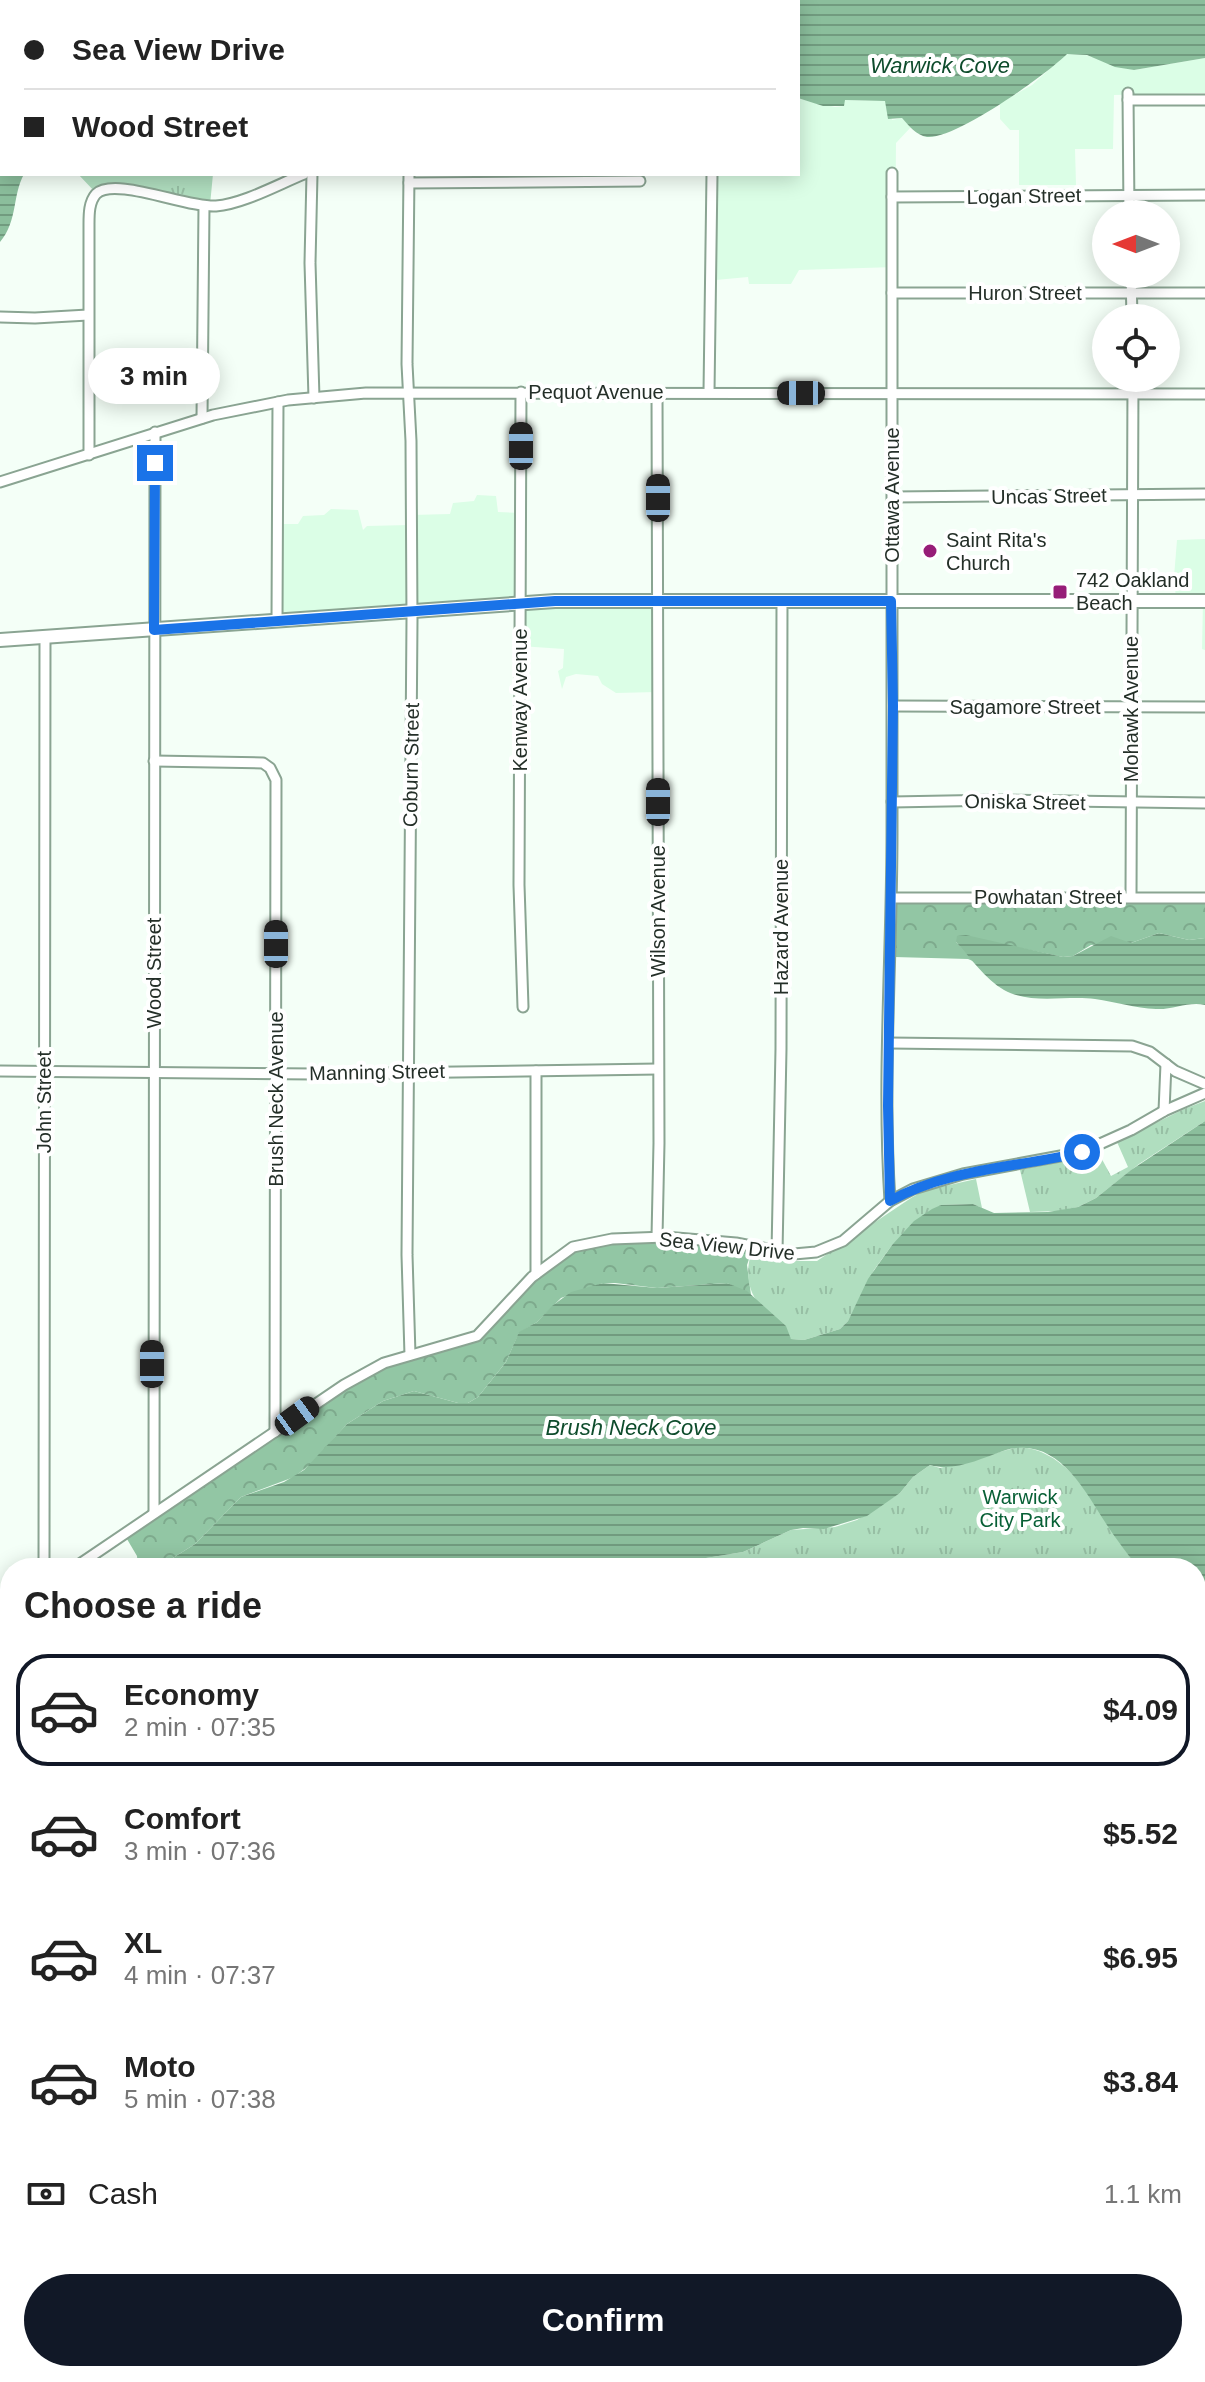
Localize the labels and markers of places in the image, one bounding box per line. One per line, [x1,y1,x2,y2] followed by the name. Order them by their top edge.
[946,529,1047,574] place label: Saint Rita's Church
[921,542,939,560] marker: Saint Rita's Church
[1076,569,1189,614] place label: 742 Oakland Beach
[1051,583,1069,601] marker: 742 Oakland Beach

